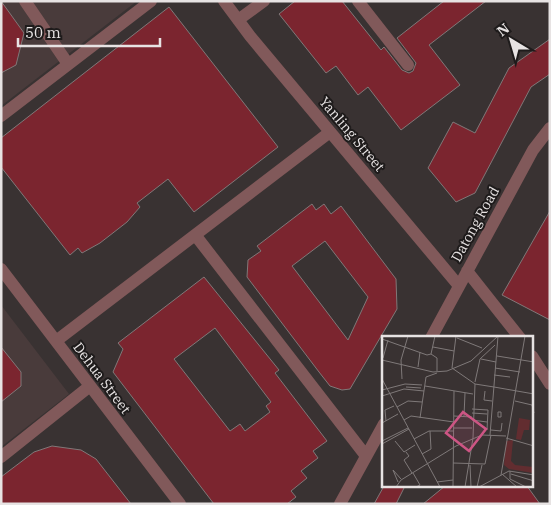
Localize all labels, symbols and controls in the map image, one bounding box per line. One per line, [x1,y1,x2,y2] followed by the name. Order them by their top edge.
[18,15,160,47] scale bar
[486,15,536,65] north arrow
[493,19,513,40] text: N
[25,23,61,42] text: 50 m
[315,93,389,175] street label: Yanling Street
[447,183,503,265] street label: Datong Road
[382,336,534,488] inset map
[69,339,135,417] street label: Dehua Street

